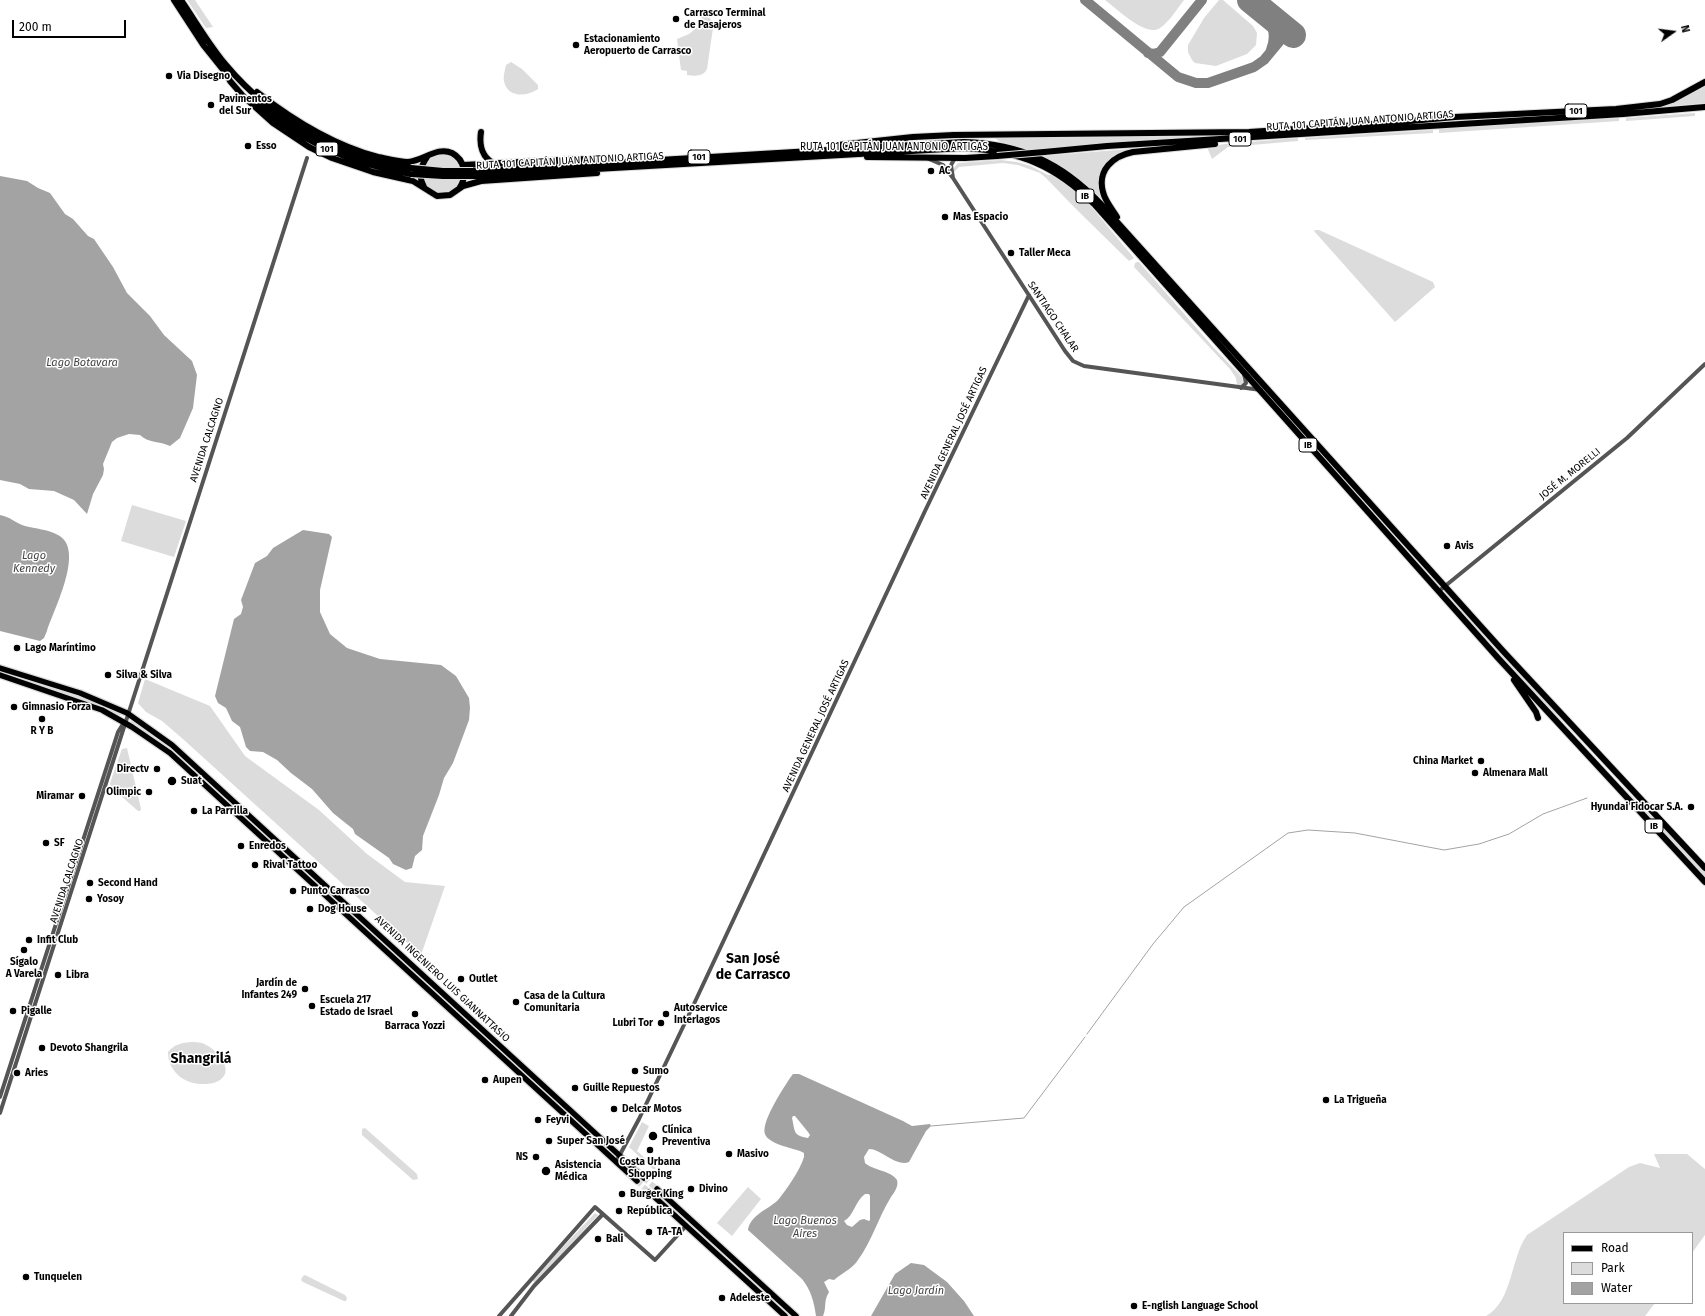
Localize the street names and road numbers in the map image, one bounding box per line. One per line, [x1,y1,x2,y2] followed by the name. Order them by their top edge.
[1565,104,1587,118] road number: 101
[1266,108,1454,134] street label: RUTA 101 CAPITÁN JUAN ANTONIO ARTIGAS
[1229,132,1251,146] road number: 101
[800,141,988,153] street label: RUTA 101 CAPITÁN JUAN ANTONIO ARTIGAS
[316,142,338,156] road number: 101
[476,150,664,172] street label: RUTA 101 CAPITÁN JUAN ANTONIO ARTIGAS
[688,150,710,164] road number: 101
[1076,189,1094,203] road number: IB
[1025,279,1081,355] street label: SANTIAGO CHALAR
[918,365,990,501] street label: AVENIDA GENERAL JOSÉ ARTIGAS
[188,396,226,484] street label: AVENIDA CALCAGNO
[1299,438,1317,452] road number: IB
[1537,446,1603,502] street label: JOSÉ M. MORELLI
[780,658,852,794] street label: AVENIDA GENERAL JOSÉ ARTIGAS
[1645,819,1663,833] road number: IB
[48,837,86,925] street label: AVENIDA CALCAGNO
[372,913,512,1045] street label: AVENIDA INGENIERO LUIS GIANNATTASIO

